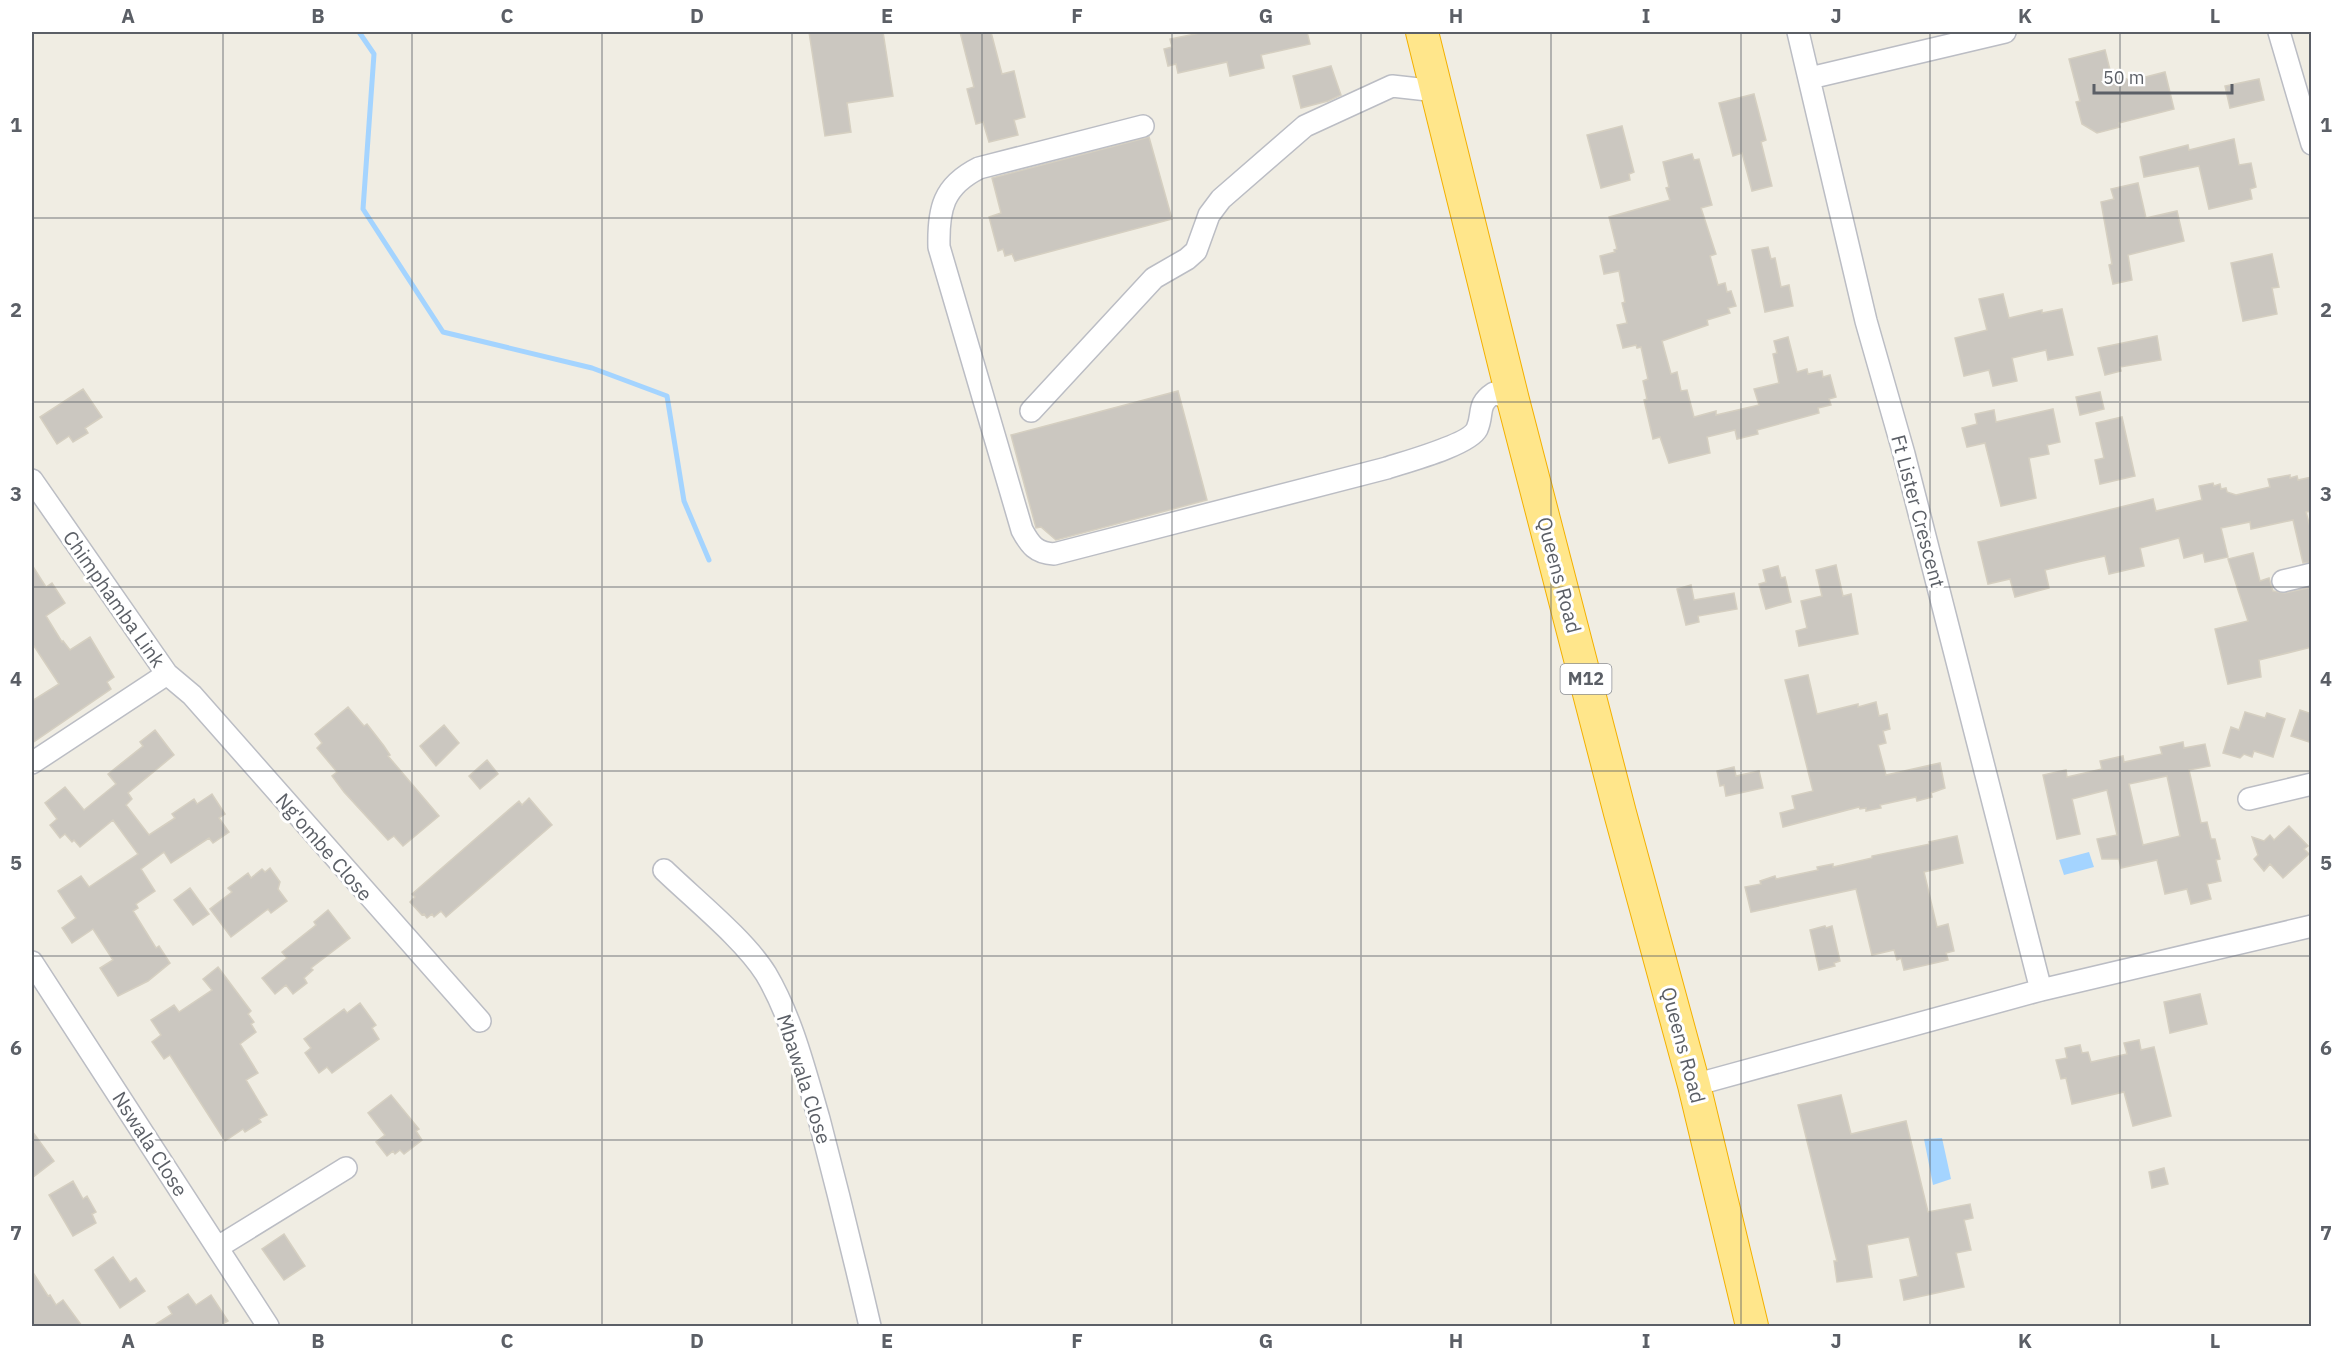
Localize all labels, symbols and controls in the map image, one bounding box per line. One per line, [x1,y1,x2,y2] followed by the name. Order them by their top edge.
[121,2,135,29] text: A
[311,2,325,29] text: B
[500,2,514,29] text: C
[690,2,704,29] text: D
[881,2,893,29] text: E
[1071,2,1083,29] text: F
[1259,2,1273,29] text: G
[1449,2,1463,29] text: H
[1642,2,1650,29] text: I
[1830,2,1842,29] text: J
[2018,2,2032,29] text: K
[2210,2,2220,29] text: L
[2094,57,2232,95] scale bar
[2103,66,2145,89] text: 50 m
[10,111,22,138] text: 1
[2320,111,2332,138] text: 1
[10,296,22,323] text: 2
[2320,296,2332,323] text: 2
[1885,431,1952,590] street label: Ft Lister Crescent
[10,480,22,507] text: 3
[2320,480,2332,507] text: 3
[1531,514,1588,636] street label: Queens Road
[57,525,172,673] street label: Chimphamba Link
[1560,664,1612,694] road number: M12
[10,665,22,692] text: 4
[2320,665,2332,692] text: 4
[270,787,379,906] street label: Ng'ombe Close
[10,849,22,876] text: 5
[2320,849,2332,876] text: 5
[1655,984,1712,1106] street label: Queens Road
[771,1010,838,1147] street label: Mbawala Close
[10,1034,22,1061] text: 6
[2320,1034,2332,1061] text: 6
[106,1086,194,1201] street label: Nswala Close
[10,1219,22,1246] text: 7
[2320,1219,2332,1246] text: 7
[121,1327,135,1354] text: A
[311,1327,325,1354] text: B
[500,1327,514,1354] text: C
[690,1327,704,1354] text: D
[881,1327,893,1354] text: E
[1071,1327,1083,1354] text: F
[1259,1327,1273,1354] text: G
[1449,1327,1463,1354] text: H
[1642,1327,1650,1354] text: I
[1830,1327,1842,1354] text: J
[2018,1327,2032,1354] text: K
[2210,1327,2220,1354] text: L

